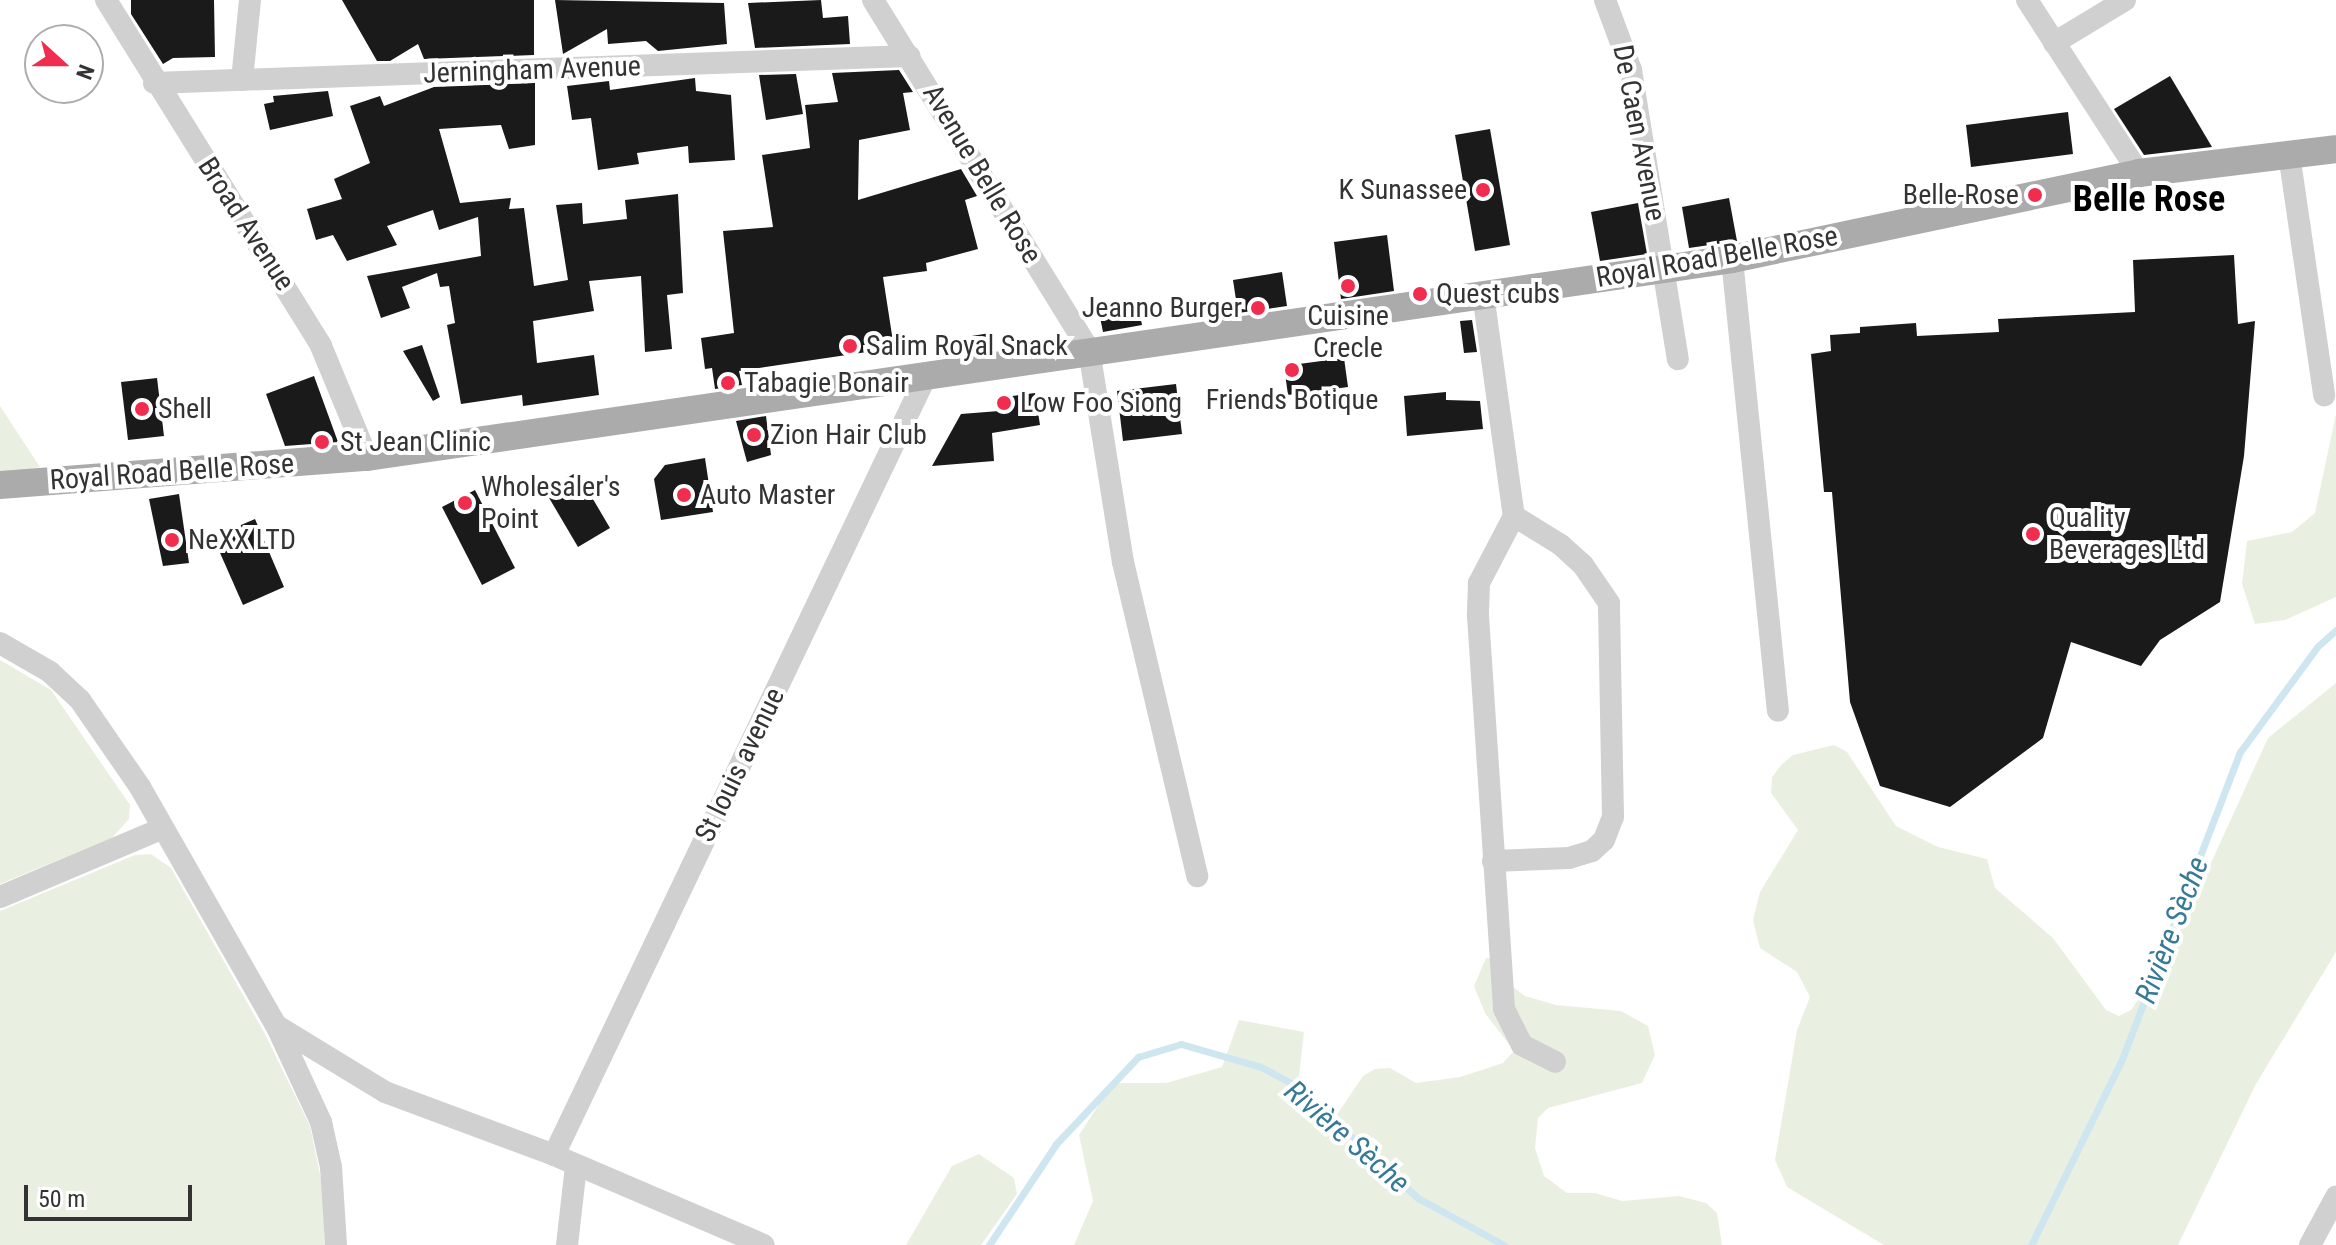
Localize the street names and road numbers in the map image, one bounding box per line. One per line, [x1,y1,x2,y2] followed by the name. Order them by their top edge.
[1605,42,1673,224] street label: De Caen Avenue
[423,49,641,91] street label: Jerningham Avenue
[915,78,1049,270] street label: Avenue Belle Rose
[191,151,301,297] street label: Broad Avenue
[1594,219,1840,295] street label: Royal Road Belle Rose
[49,447,295,497] street label: Royal Road Belle Rose
[688,682,792,848] street label: St louis avenue

